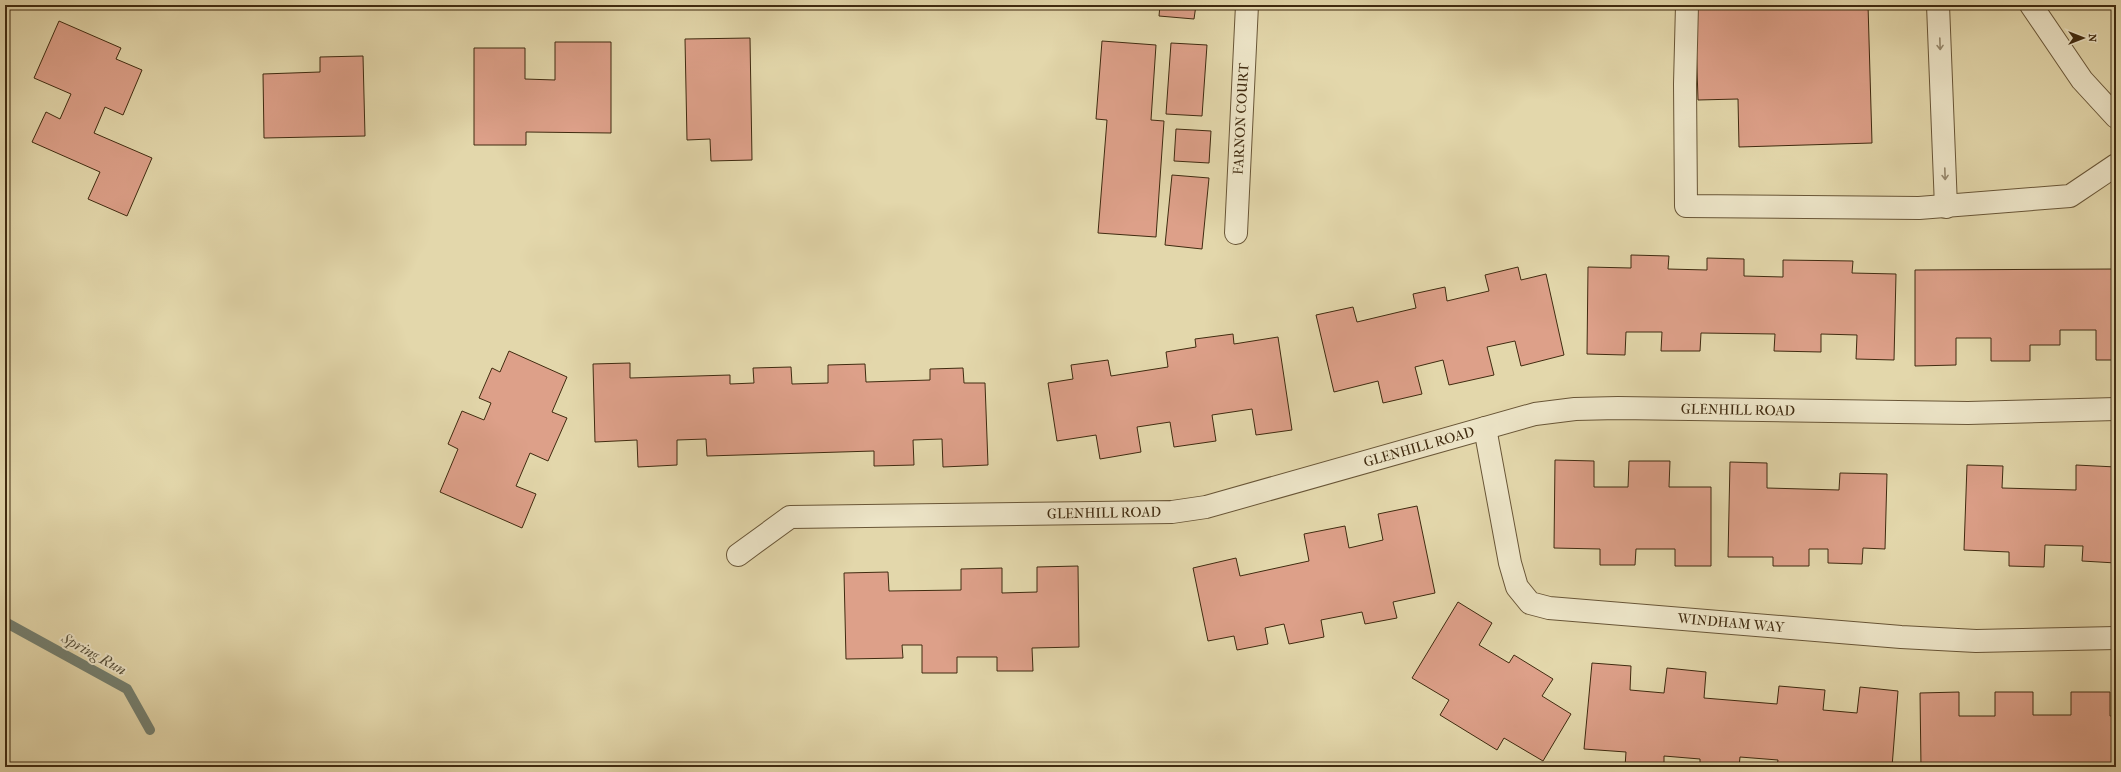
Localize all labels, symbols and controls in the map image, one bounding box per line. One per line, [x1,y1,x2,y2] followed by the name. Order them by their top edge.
[2063,18,2103,58] north arrow
[2086,34,2099,43] text: N
[1936,37,1944,50] one-way arrow
[1230,62,1252,175] street label: FARNON COURT
[1941,167,1948,180] one-way arrow
[1681,401,1796,420] street label: GLENHILL ROAD
[1362,423,1477,471] street label: GLENHILL ROAD
[1047,503,1162,522] street label: GLENHILL ROAD
[1676,610,1786,636] street label: WINDHAM WAY
[58,628,129,679] water label: Spring Run

